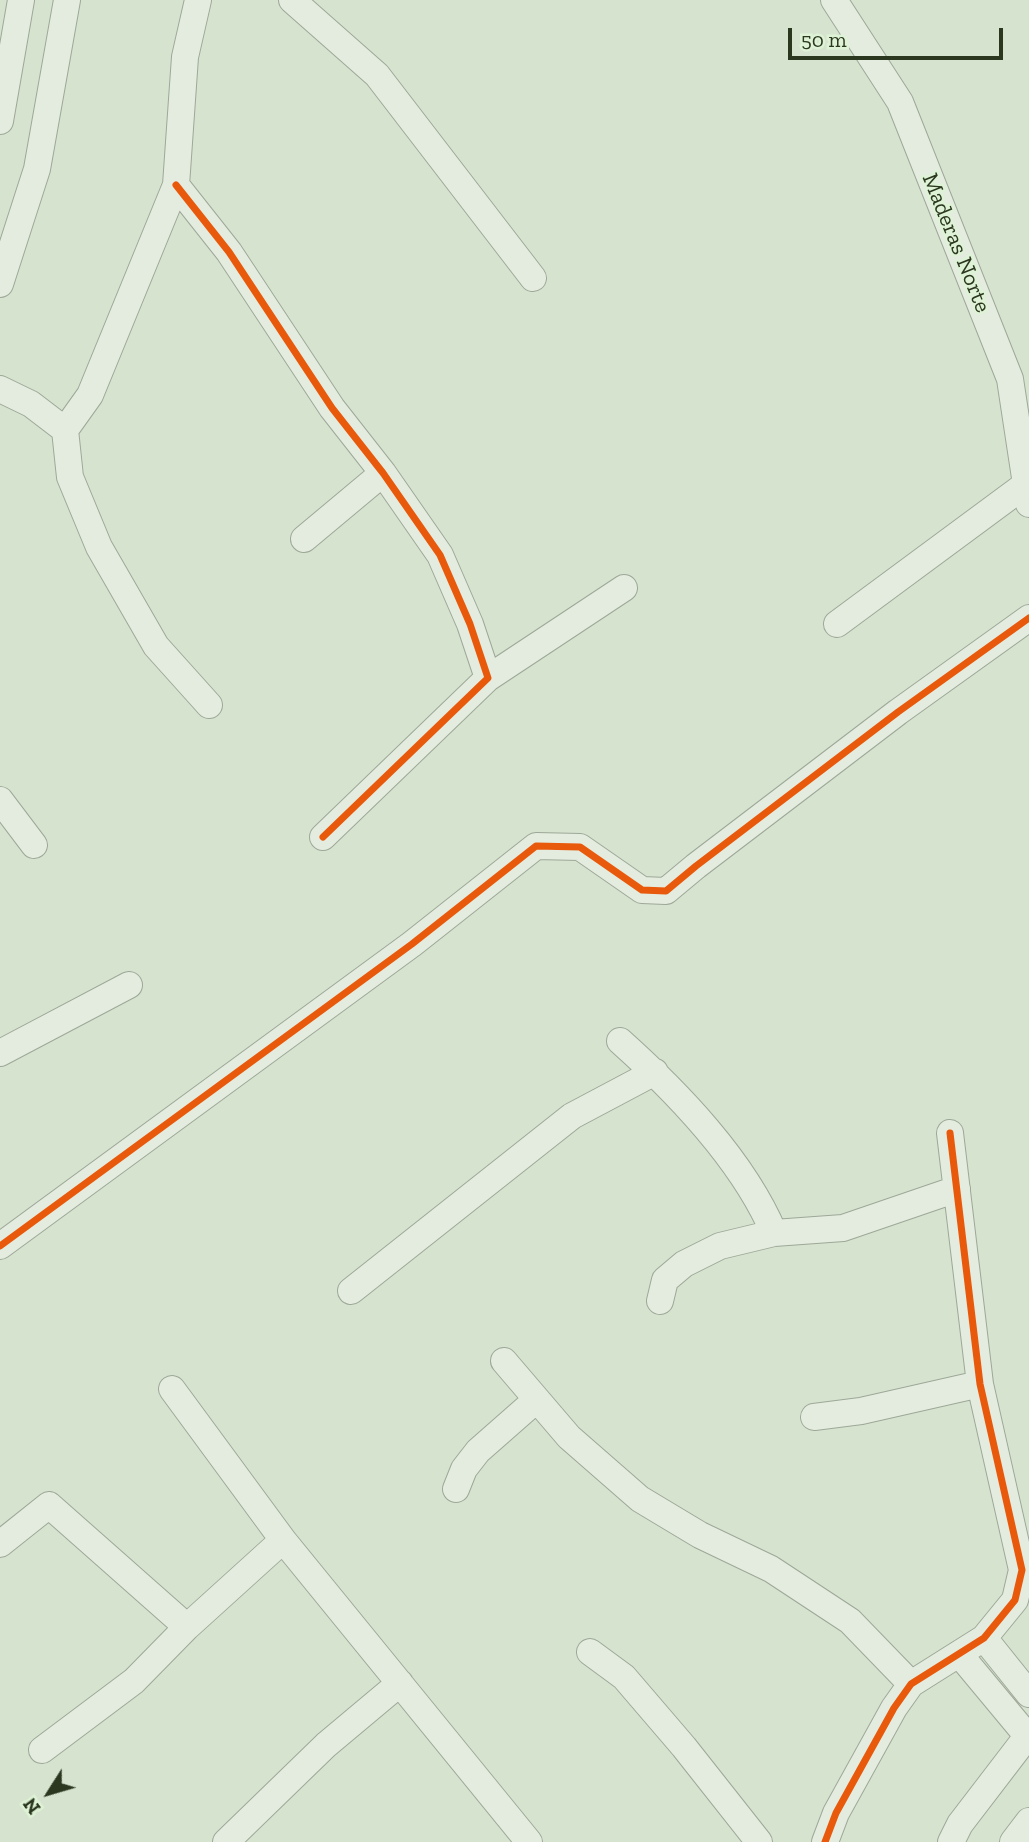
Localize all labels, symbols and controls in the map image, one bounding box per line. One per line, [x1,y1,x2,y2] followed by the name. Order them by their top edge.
[791,14,1006,58] scale bar
[801,27,847,52] text: 50 m
[915,169,997,317] street label: Maderas Norte
[14,1758,84,1828] north arrow
[18,1793,45,1819] text: N

